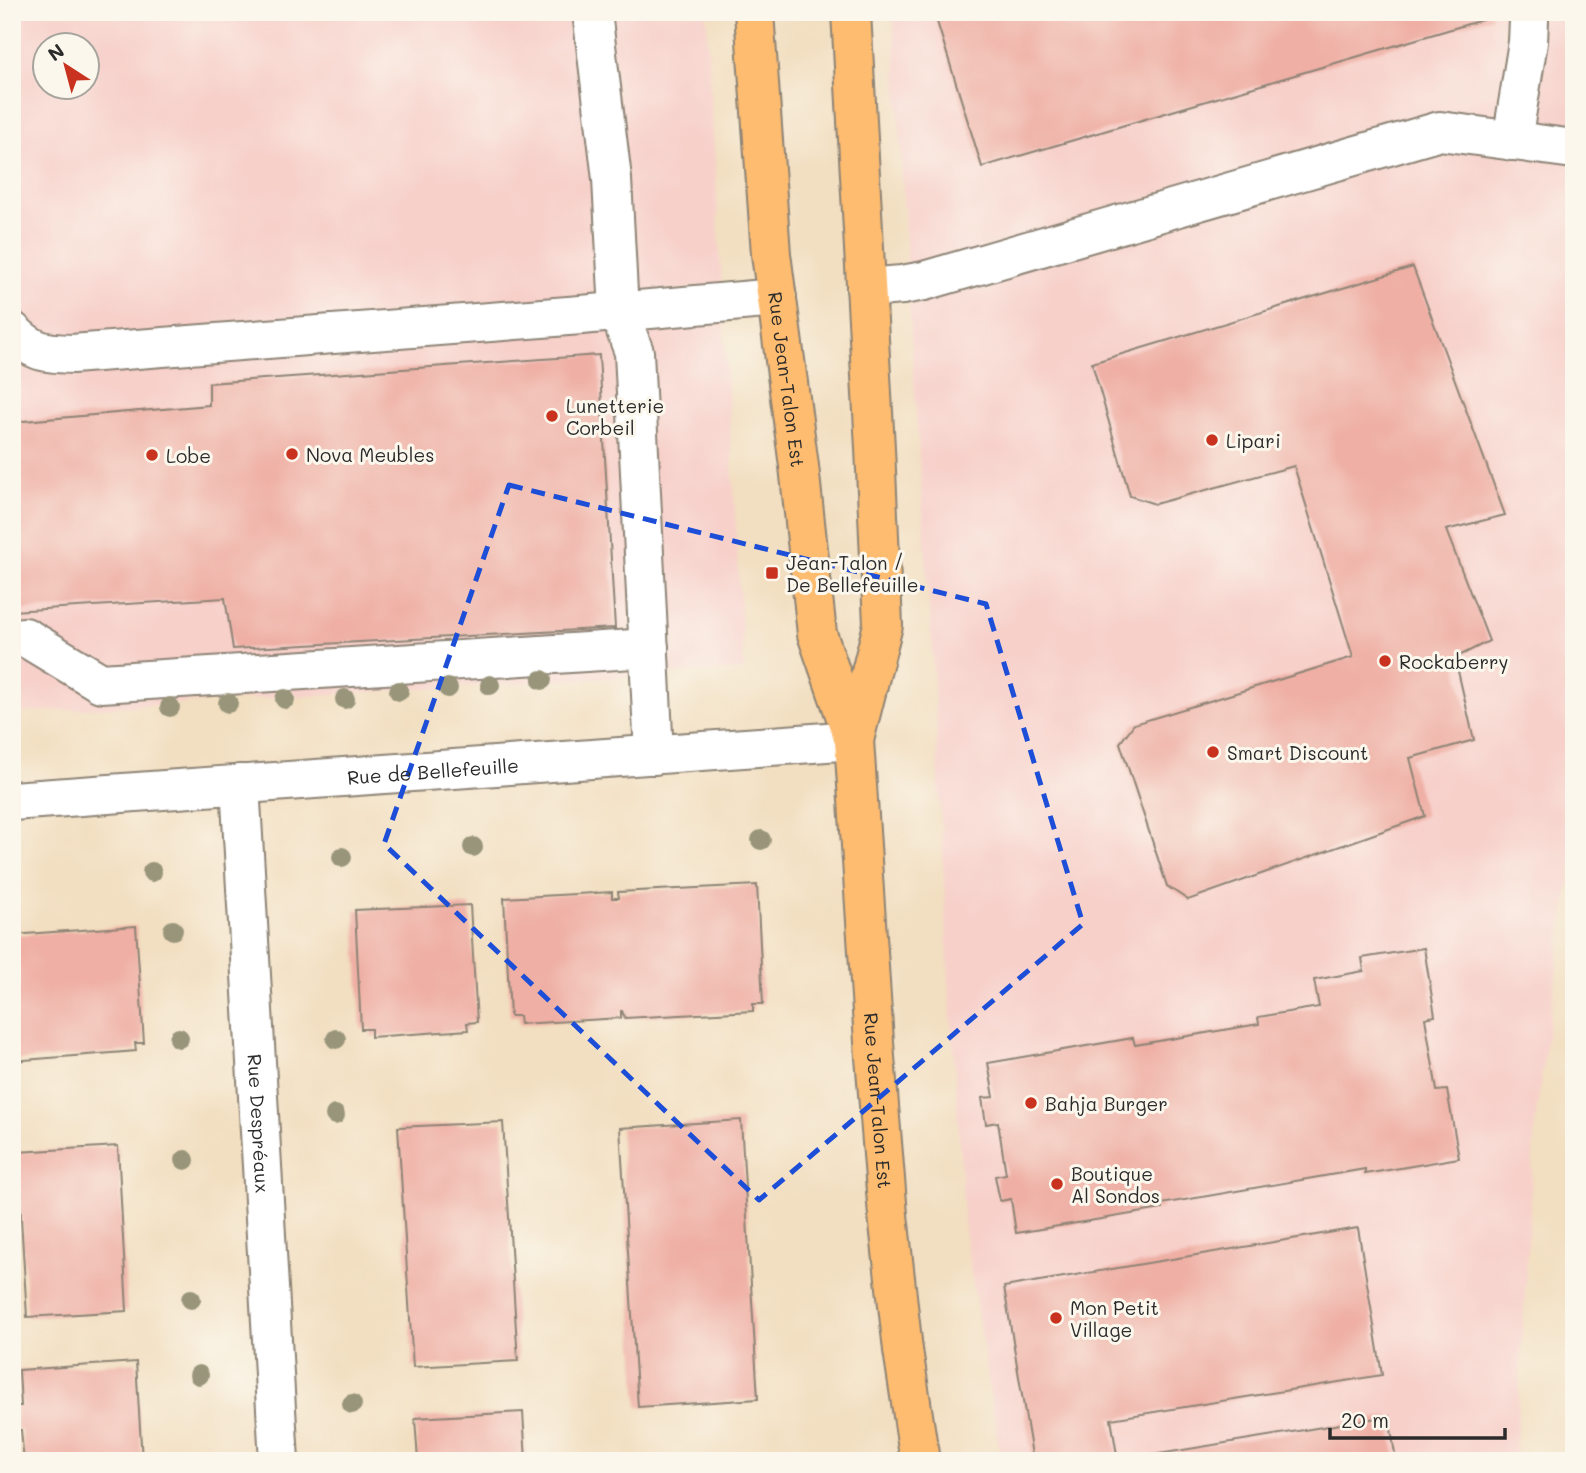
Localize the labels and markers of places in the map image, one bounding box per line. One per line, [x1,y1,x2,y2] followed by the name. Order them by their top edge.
[566,393,664,440] place label: Lunetterie Corbeil
[544,408,560,424] marker: Lunetterie Corbeil
[1226,428,1281,453] place label: Lipari
[1204,432,1220,448] marker: Lipari
[306,442,434,467] place label: Nova Meubles
[166,443,211,468] place label: Lobe
[284,446,300,462] marker: Nova Meubles
[144,447,160,463] marker: Lobe
[786,550,918,597] place label: Jean-Talon / De Bellefeuille
[764,565,780,581] marker: Jean-Talon / De Bellefeuille
[1399,649,1508,674] place label: Rockaberry
[1377,653,1393,669] marker: Rockaberry
[1227,740,1368,765] place label: Smart Discount
[1205,744,1221,760] marker: Smart Discount
[1045,1091,1168,1116] place label: Bahja Burger
[1023,1095,1039,1111] marker: Bahja Burger
[1071,1161,1160,1208] place label: Boutique Al Sondos
[1049,1176,1065,1192] marker: Boutique Al Sondos
[1070,1295,1159,1342] place label: Mon Petit Village
[1048,1310,1064,1326] marker: Mon Petit Village

